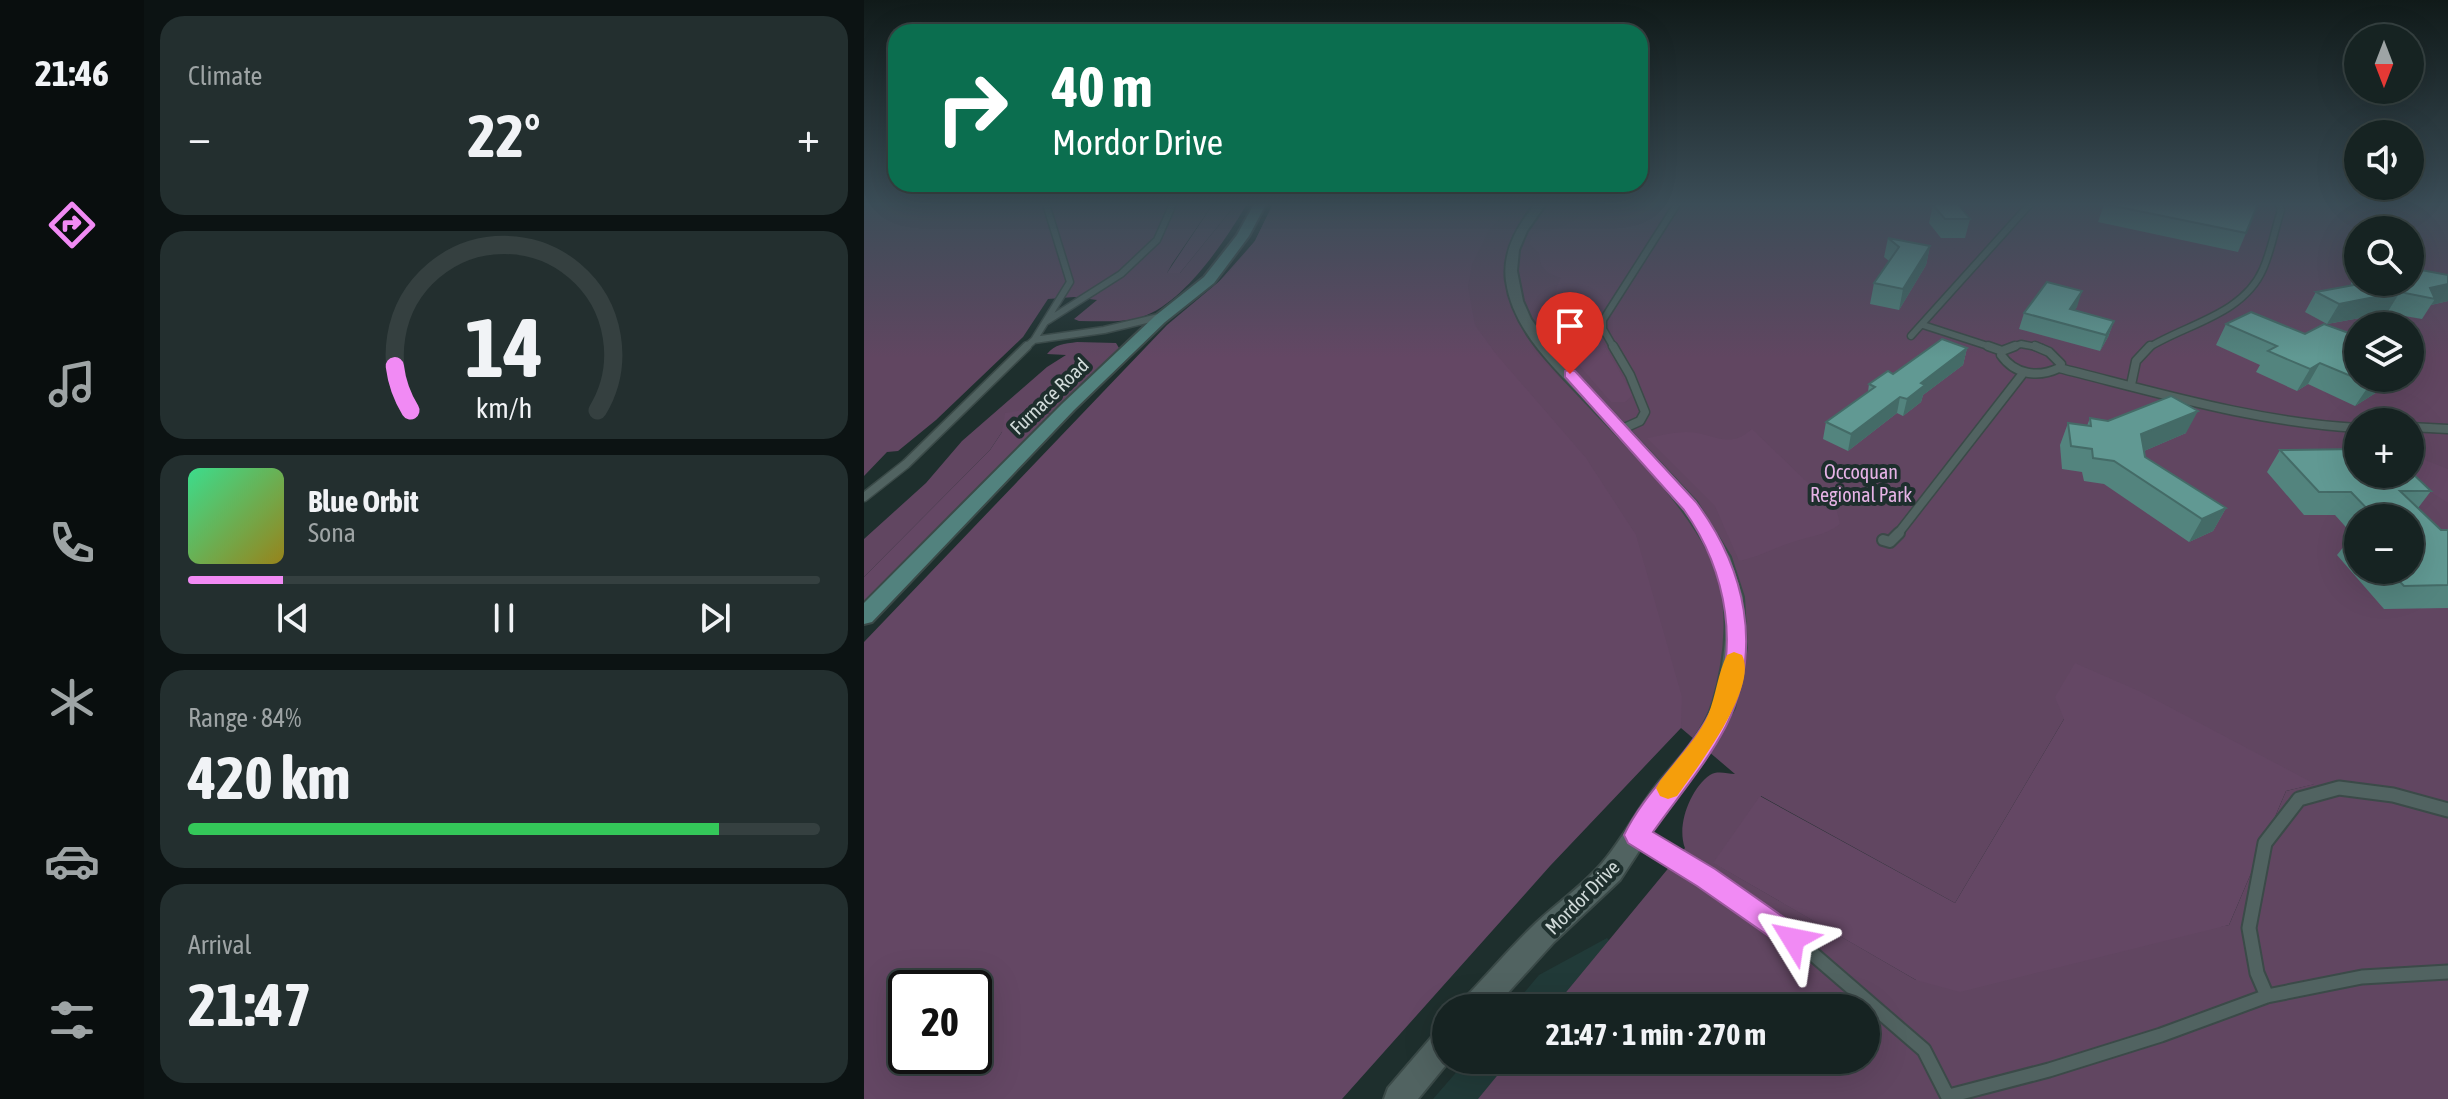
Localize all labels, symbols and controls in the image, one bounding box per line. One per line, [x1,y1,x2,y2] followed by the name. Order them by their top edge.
[2344,24,2424,104] north arrow
[2344,24,2424,584] map controls
[35,52,109,94] text: 21:46
[1052,55,1153,119] text: 40 m
[920,56,1024,160] icon: right
[188,61,262,91] text: Climate
[468,101,540,170] text: 22°
[188,111,211,161] text: −
[797,111,820,161] text: +
[2344,120,2424,200] button: sound
[1052,121,1223,163] text: Mordor Drive
[44,197,100,253] icon: directions
[2344,216,2424,296] button: search
[1536,292,1604,374] pin
[465,298,543,394] text: 14
[1548,304,1592,348] icon: arrive
[2344,312,2424,392] button: layers
[1005,353,1093,439] street label: Furnace Road
[44,356,100,412] icon: music
[476,391,532,424] text: km/h
[2344,408,2424,488] button: +
[1810,460,1912,506] park label: Occoquan Regional Park
[308,484,419,518] text: Blue Orbit
[2344,504,2424,584] button: −
[44,515,100,571] icon: phone
[308,518,356,548] text: Sona
[271,596,315,640] icon: previous
[482,596,526,640] icon: pause
[693,596,737,640] icon: next
[44,674,100,730] icon: climate
[188,703,301,733] text: Range · 84%
[188,743,350,812] text: 420 km
[44,833,100,889] icon: car
[1540,855,1624,939] street label: Mordor Drive
[1751,897,1835,981] position arrow
[188,930,252,960] text: Arrival
[188,970,311,1039] text: 21:47
[888,970,992,1074] speed limit sign: 20
[44,992,100,1048] icon: filters
[1546,1017,1766,1051] text: 21:47 · 1 min · 270 m

